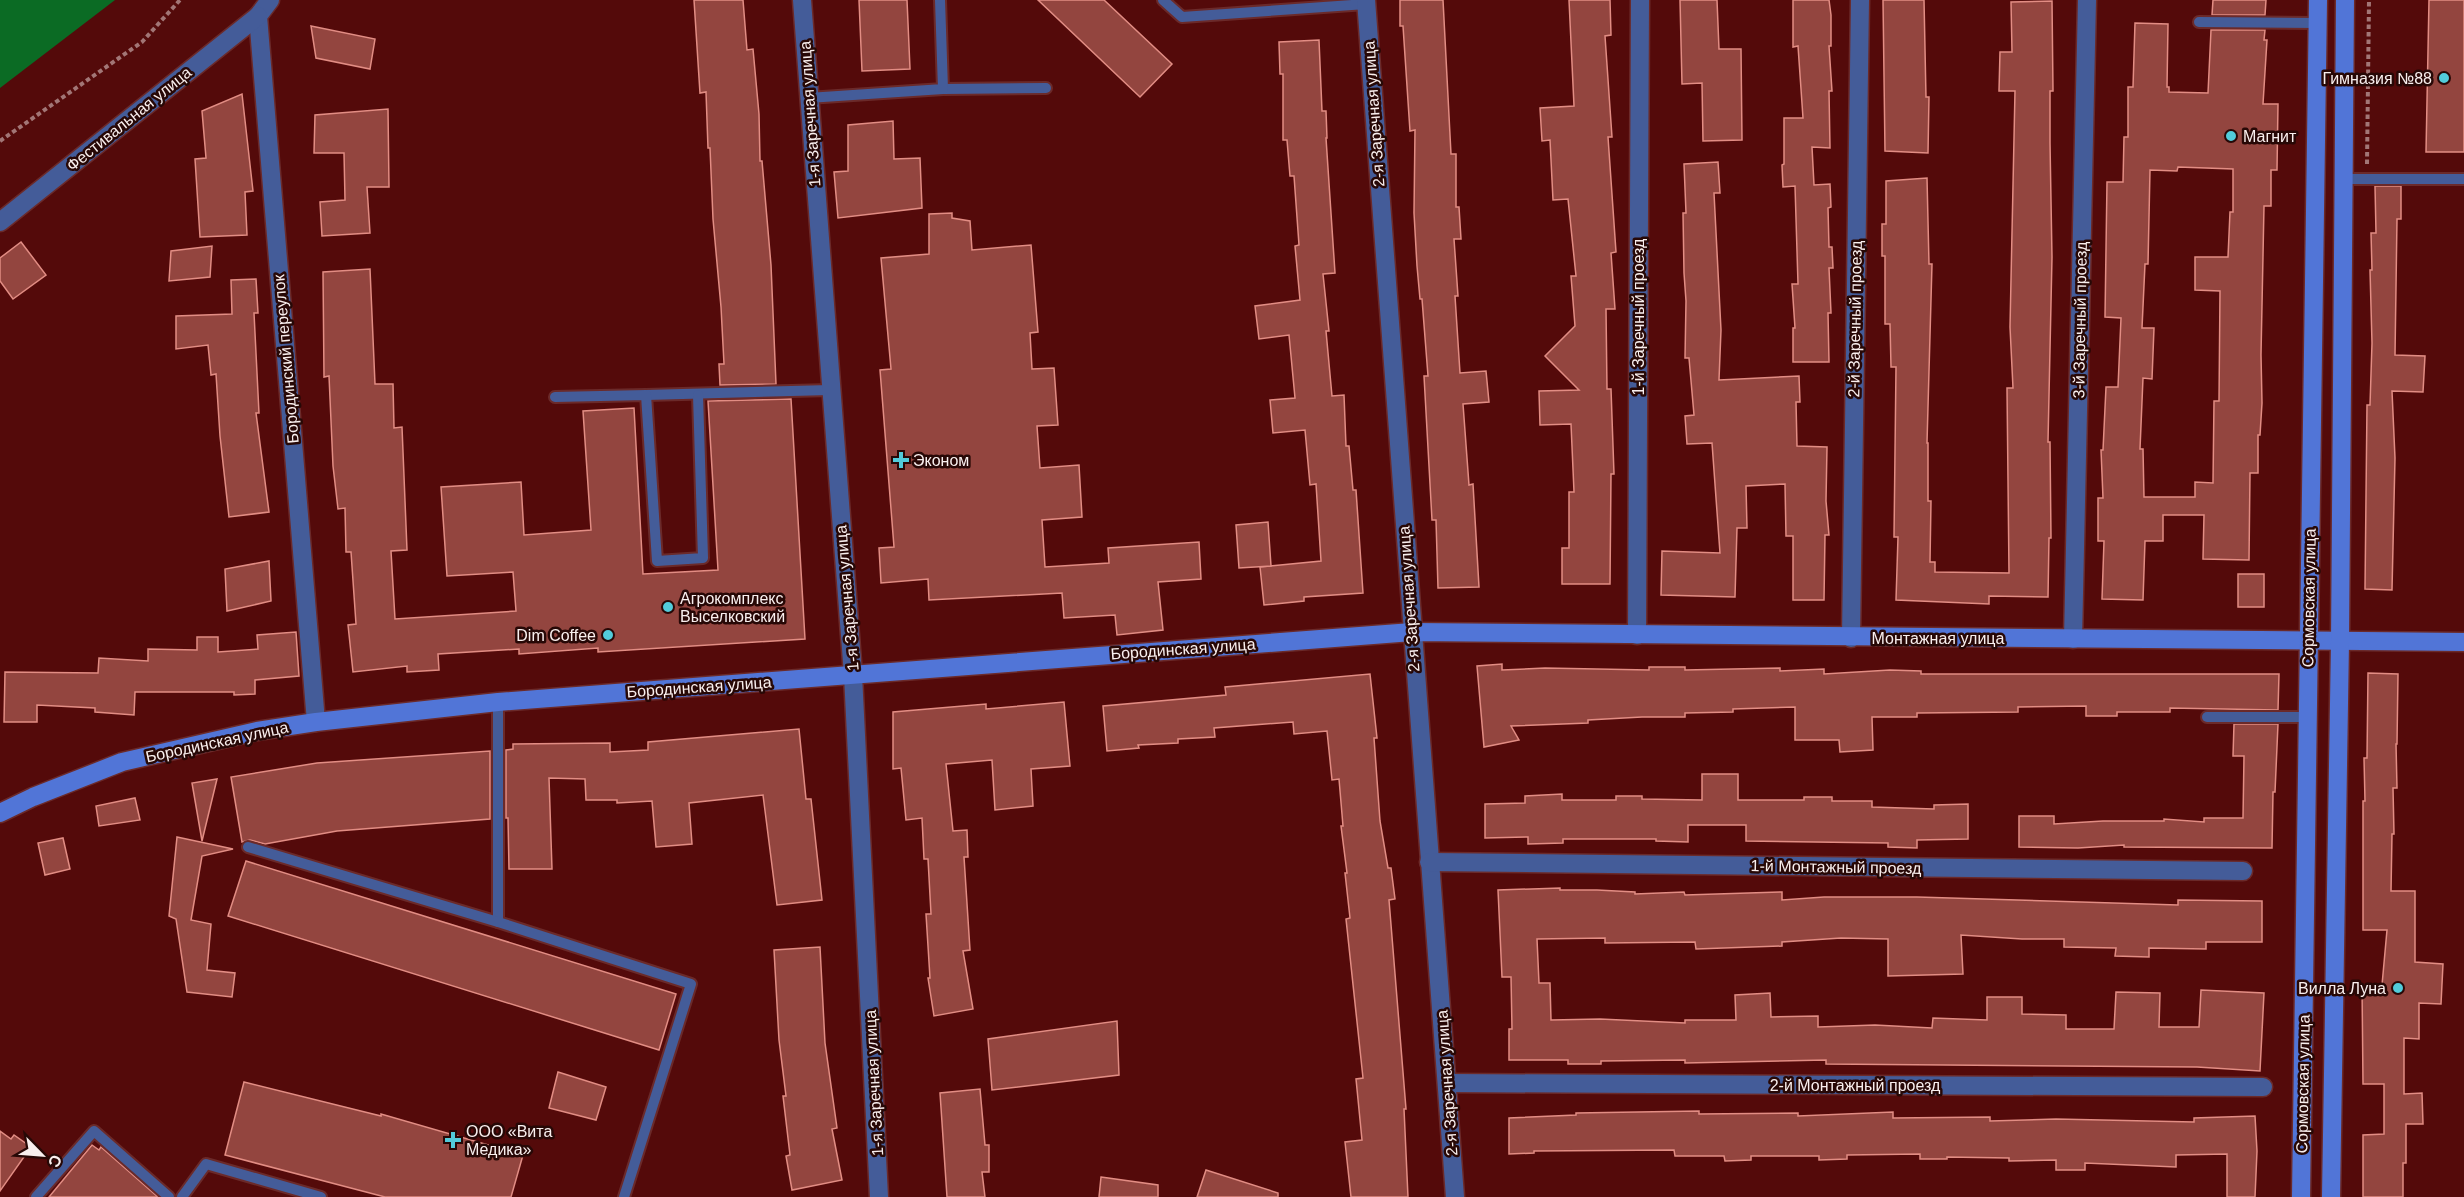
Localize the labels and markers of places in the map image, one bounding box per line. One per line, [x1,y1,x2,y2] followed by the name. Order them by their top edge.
[2322,70,2432,87] place label: Гимназия №88
[2437,71,2451,85] marker: Гимназия №88
[2243,128,2297,145] place label: Магнит
[2224,129,2238,143] marker: Магнит
[913,452,969,469] place label: Эконом
[894,453,908,467] marker: Эконом
[680,590,785,625] place label: Агрокомплекс Выселковский
[661,600,675,614] marker: Агрокомплекс Выселковский
[516,627,596,644] place label: Dim Coffee
[601,628,615,642] marker: Dim Coffee
[2298,980,2386,997] place label: Вилла Луна
[2391,981,2405,995] marker: Вилла Луна
[466,1123,552,1158] place label: ООО «Вита Медика»
[444,1131,462,1149] marker: ООО «Вита Медика»

